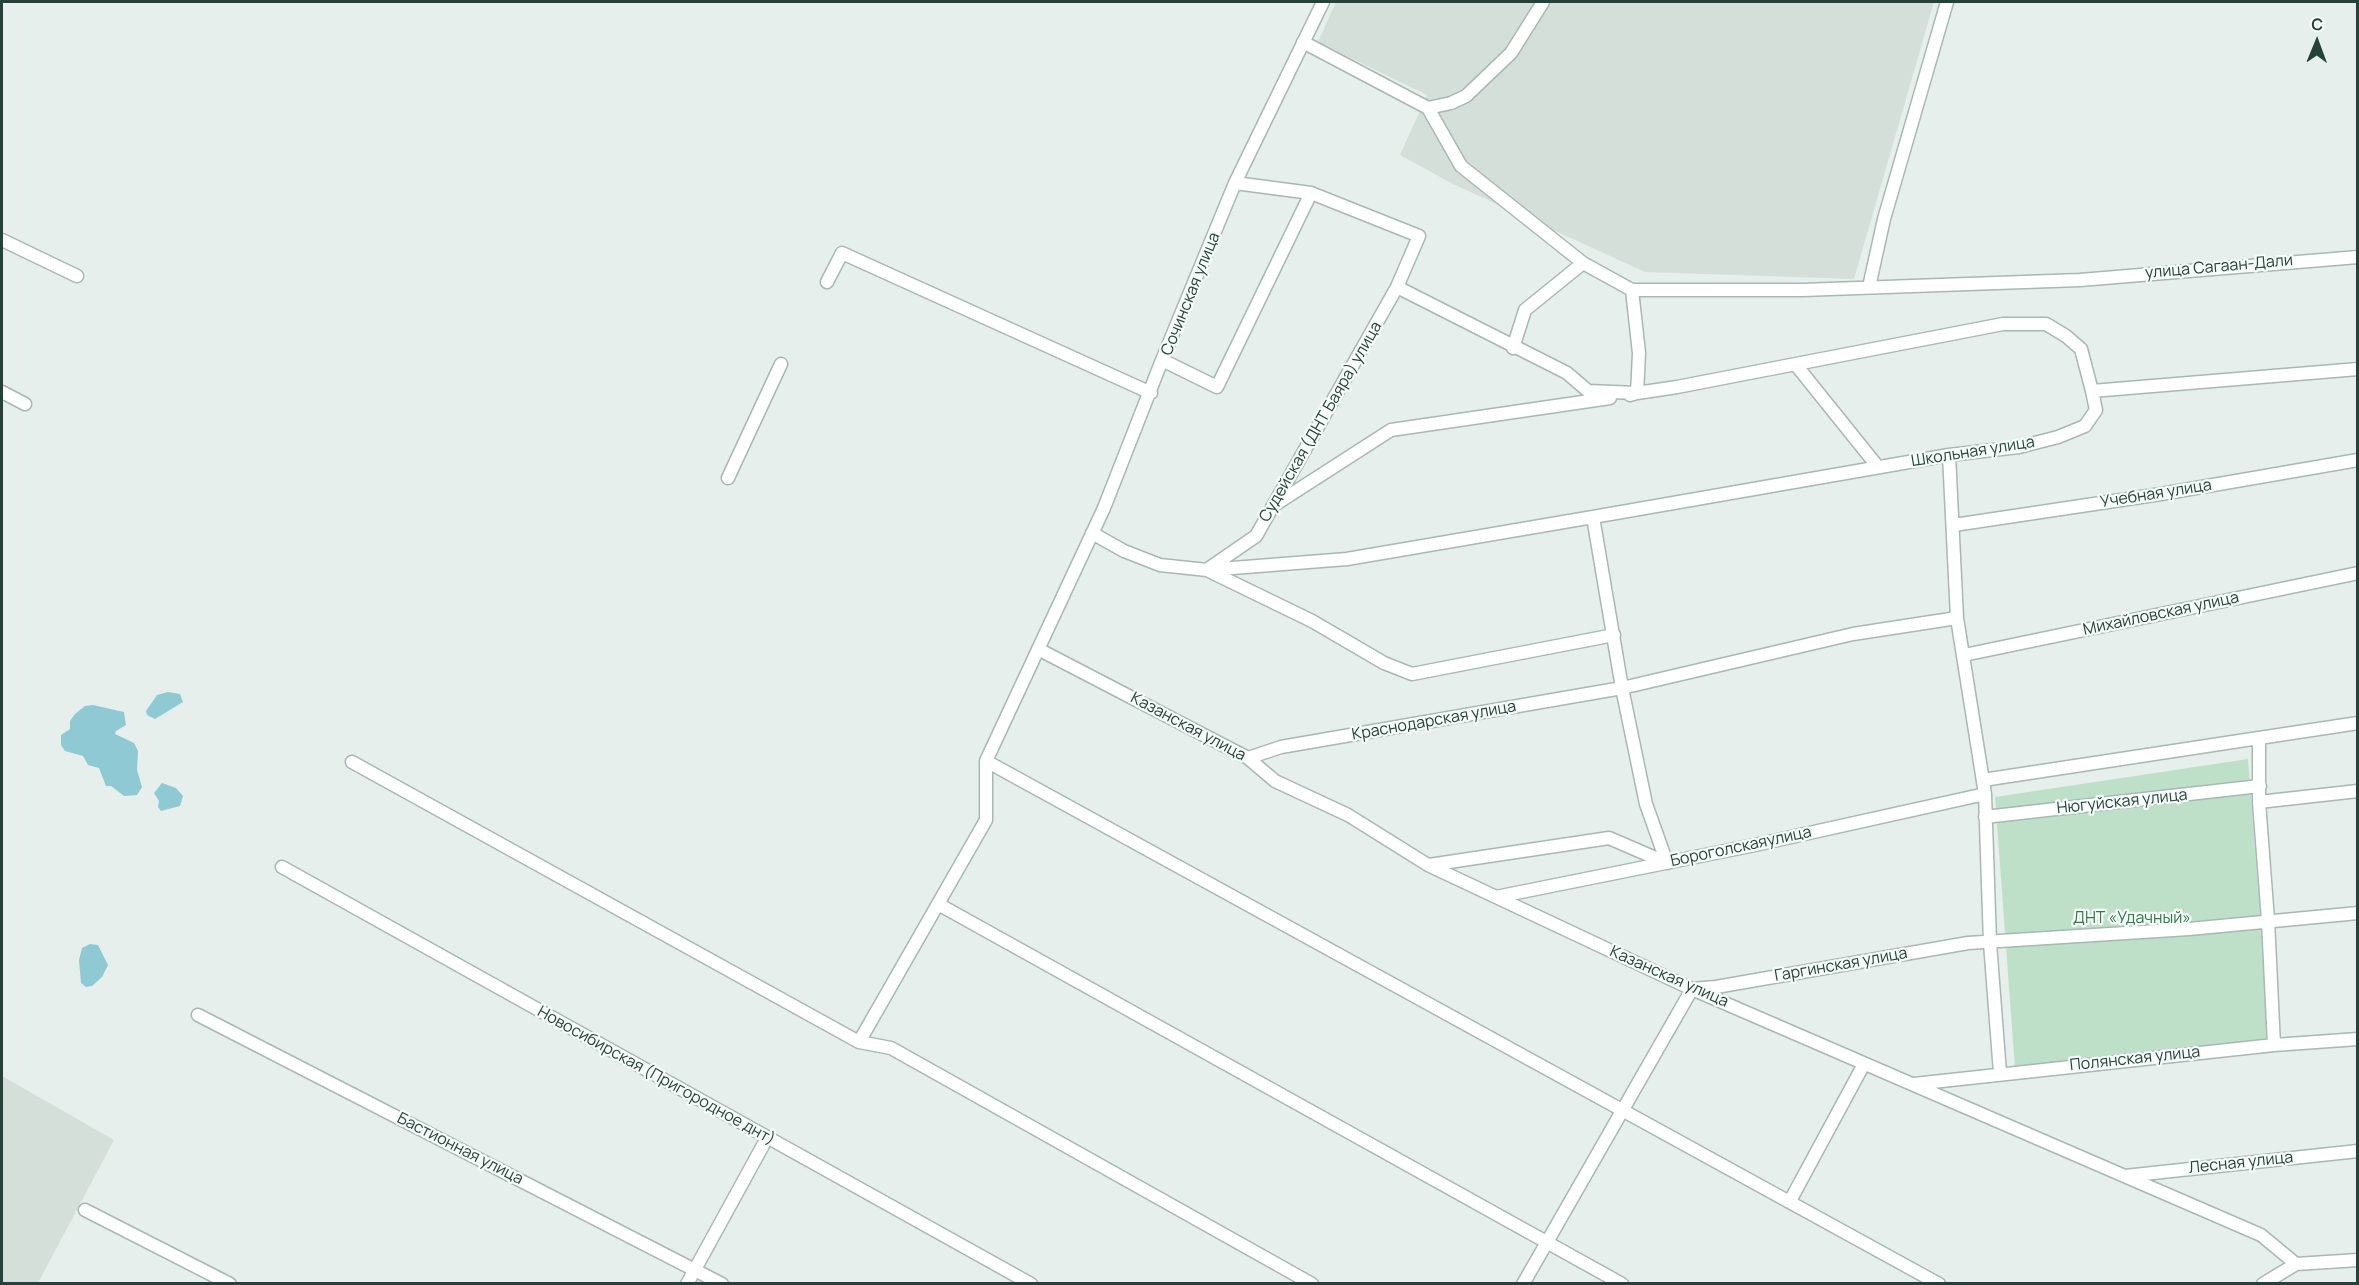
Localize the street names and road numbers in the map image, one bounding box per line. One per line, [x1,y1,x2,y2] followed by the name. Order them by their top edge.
[1158,230,1224,358] street label: Сочинская улица
[2144,251,2294,283] street label: улица Сагаан-Дали
[1256,318,1386,526] street label: Судейская (ДНТ Баяра) улица
[1910,433,2036,471] street label: Школьная улица
[2099,476,2213,512] street label: Учебная улица
[2081,588,2241,640] street label: Михайловская улица
[1127,689,1249,765] street label: Казанская улица
[1350,697,1518,745] street label: Краснодарская улица
[2056,786,2188,818] street label: Нюгуйская улица
[1669,823,1813,871] street label: Бороголскаяулица
[1607,942,1731,1012] street label: Казанская улица
[1773,944,1909,986] street label: Гаргинская улица
[534,1002,778,1150] street label: Новосибирская (Пригородное днт)
[2069,1043,2201,1075] street label: Полянская улица
[394,1109,526,1189] street label: Бастионная улица
[2188,1148,2294,1178] street label: Лесная улица

